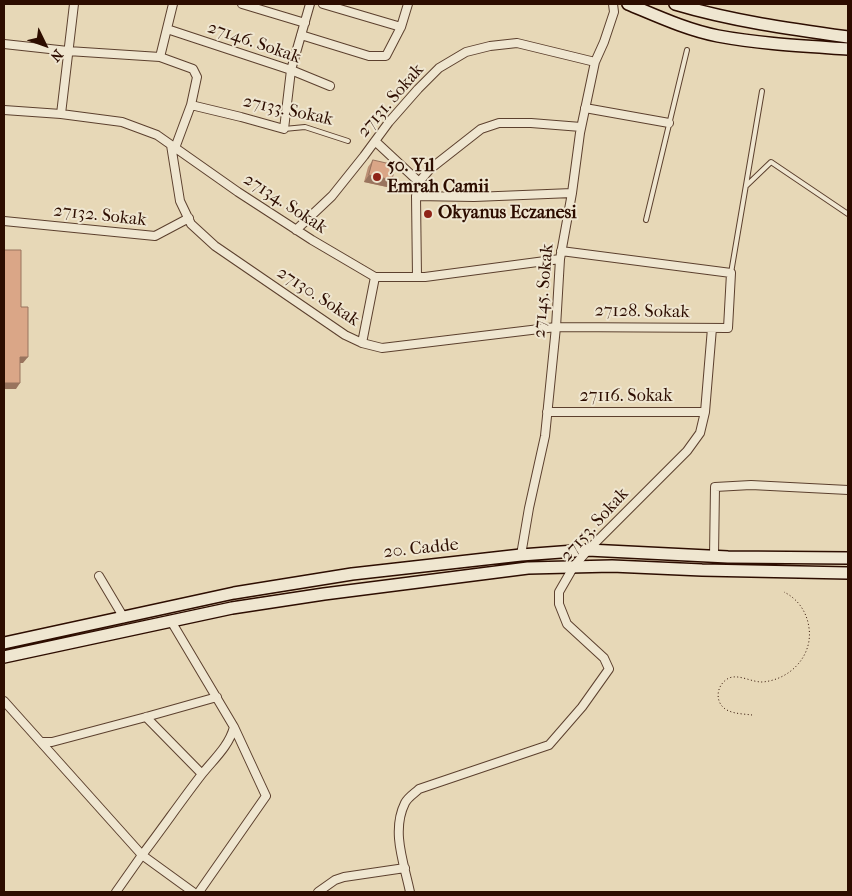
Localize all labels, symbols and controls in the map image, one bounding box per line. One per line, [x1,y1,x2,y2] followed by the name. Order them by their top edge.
[205,17,303,69] street label: 27146. Sokak
[20,20,70,70] north arrow
[47,46,66,65] text: N
[353,60,429,142] street label: 27131. Sokak
[241,91,335,131] street label: 27133. Sokak
[387,156,489,198] place label: 50. Yıl Emrah Camii
[239,169,331,239] street label: 27134. Sokak
[371,171,383,183] marker: 50. Yıl Emrah Camii
[52,200,148,232] street label: 27132. Sokak
[438,203,577,225] place label: Okyanus Eczanesi
[422,208,434,220] marker: Okyanus Eczanesi
[529,243,559,339] street label: 27145. Sokak
[273,262,363,332] street label: 27130. Sokak
[594,300,690,324] street label: 27128. Sokak
[580,386,672,408] street label: 27116. Sokak
[556,484,634,566] street label: 27153. Sokak
[382,534,460,564] street label: 20. Cadde

